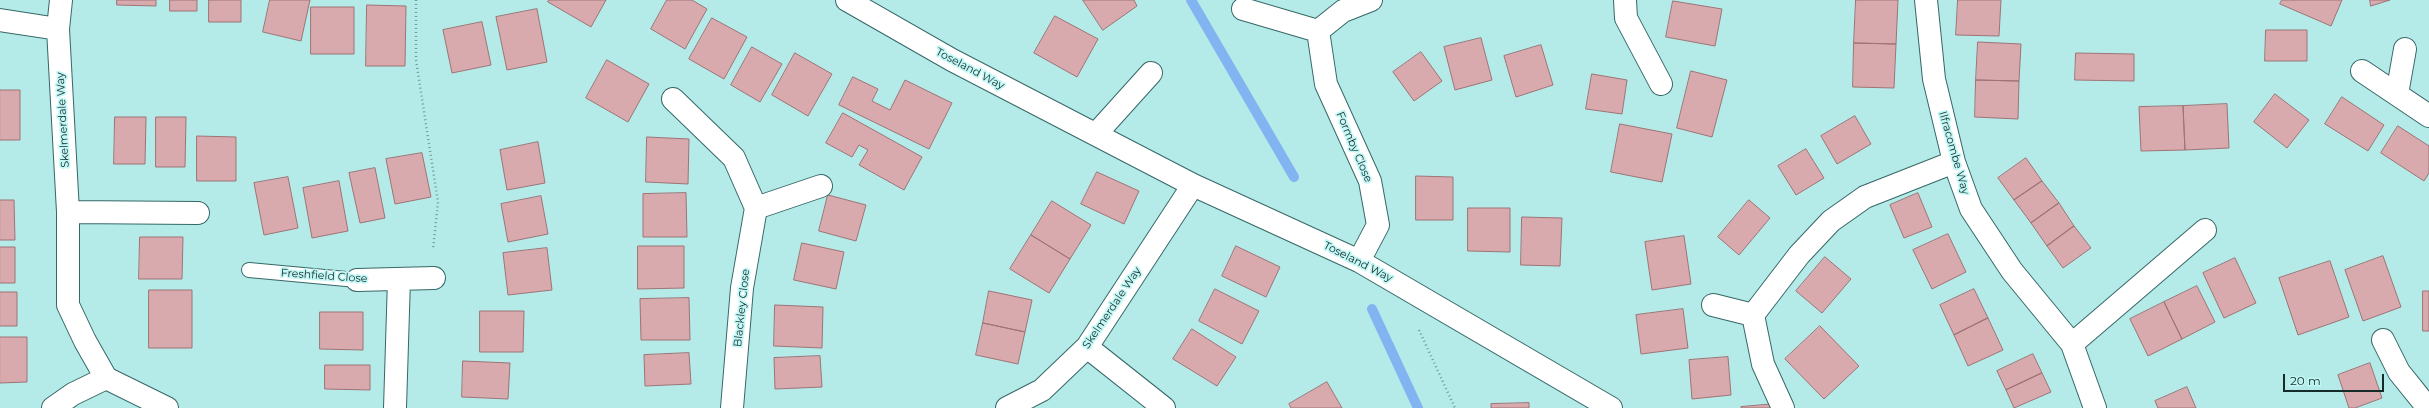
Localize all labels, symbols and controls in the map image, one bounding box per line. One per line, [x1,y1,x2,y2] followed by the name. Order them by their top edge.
[933,45,1007,93] street label: Toseland Way
[54,72,72,168] street label: Skelmerdale Way
[1333,110,1375,184] street label: Formby Close
[1936,110,1972,196] street label: Ilfracombe Way
[1321,239,1395,285] street label: Toseland Way
[1080,265,1144,351] street label: Skelmerdale Way
[280,266,368,286] street label: Freshfield Close
[731,268,753,348] street label: Blackley Close
[2285,366,2386,392] scale bar
[2290,373,2321,388] text: 20 m

